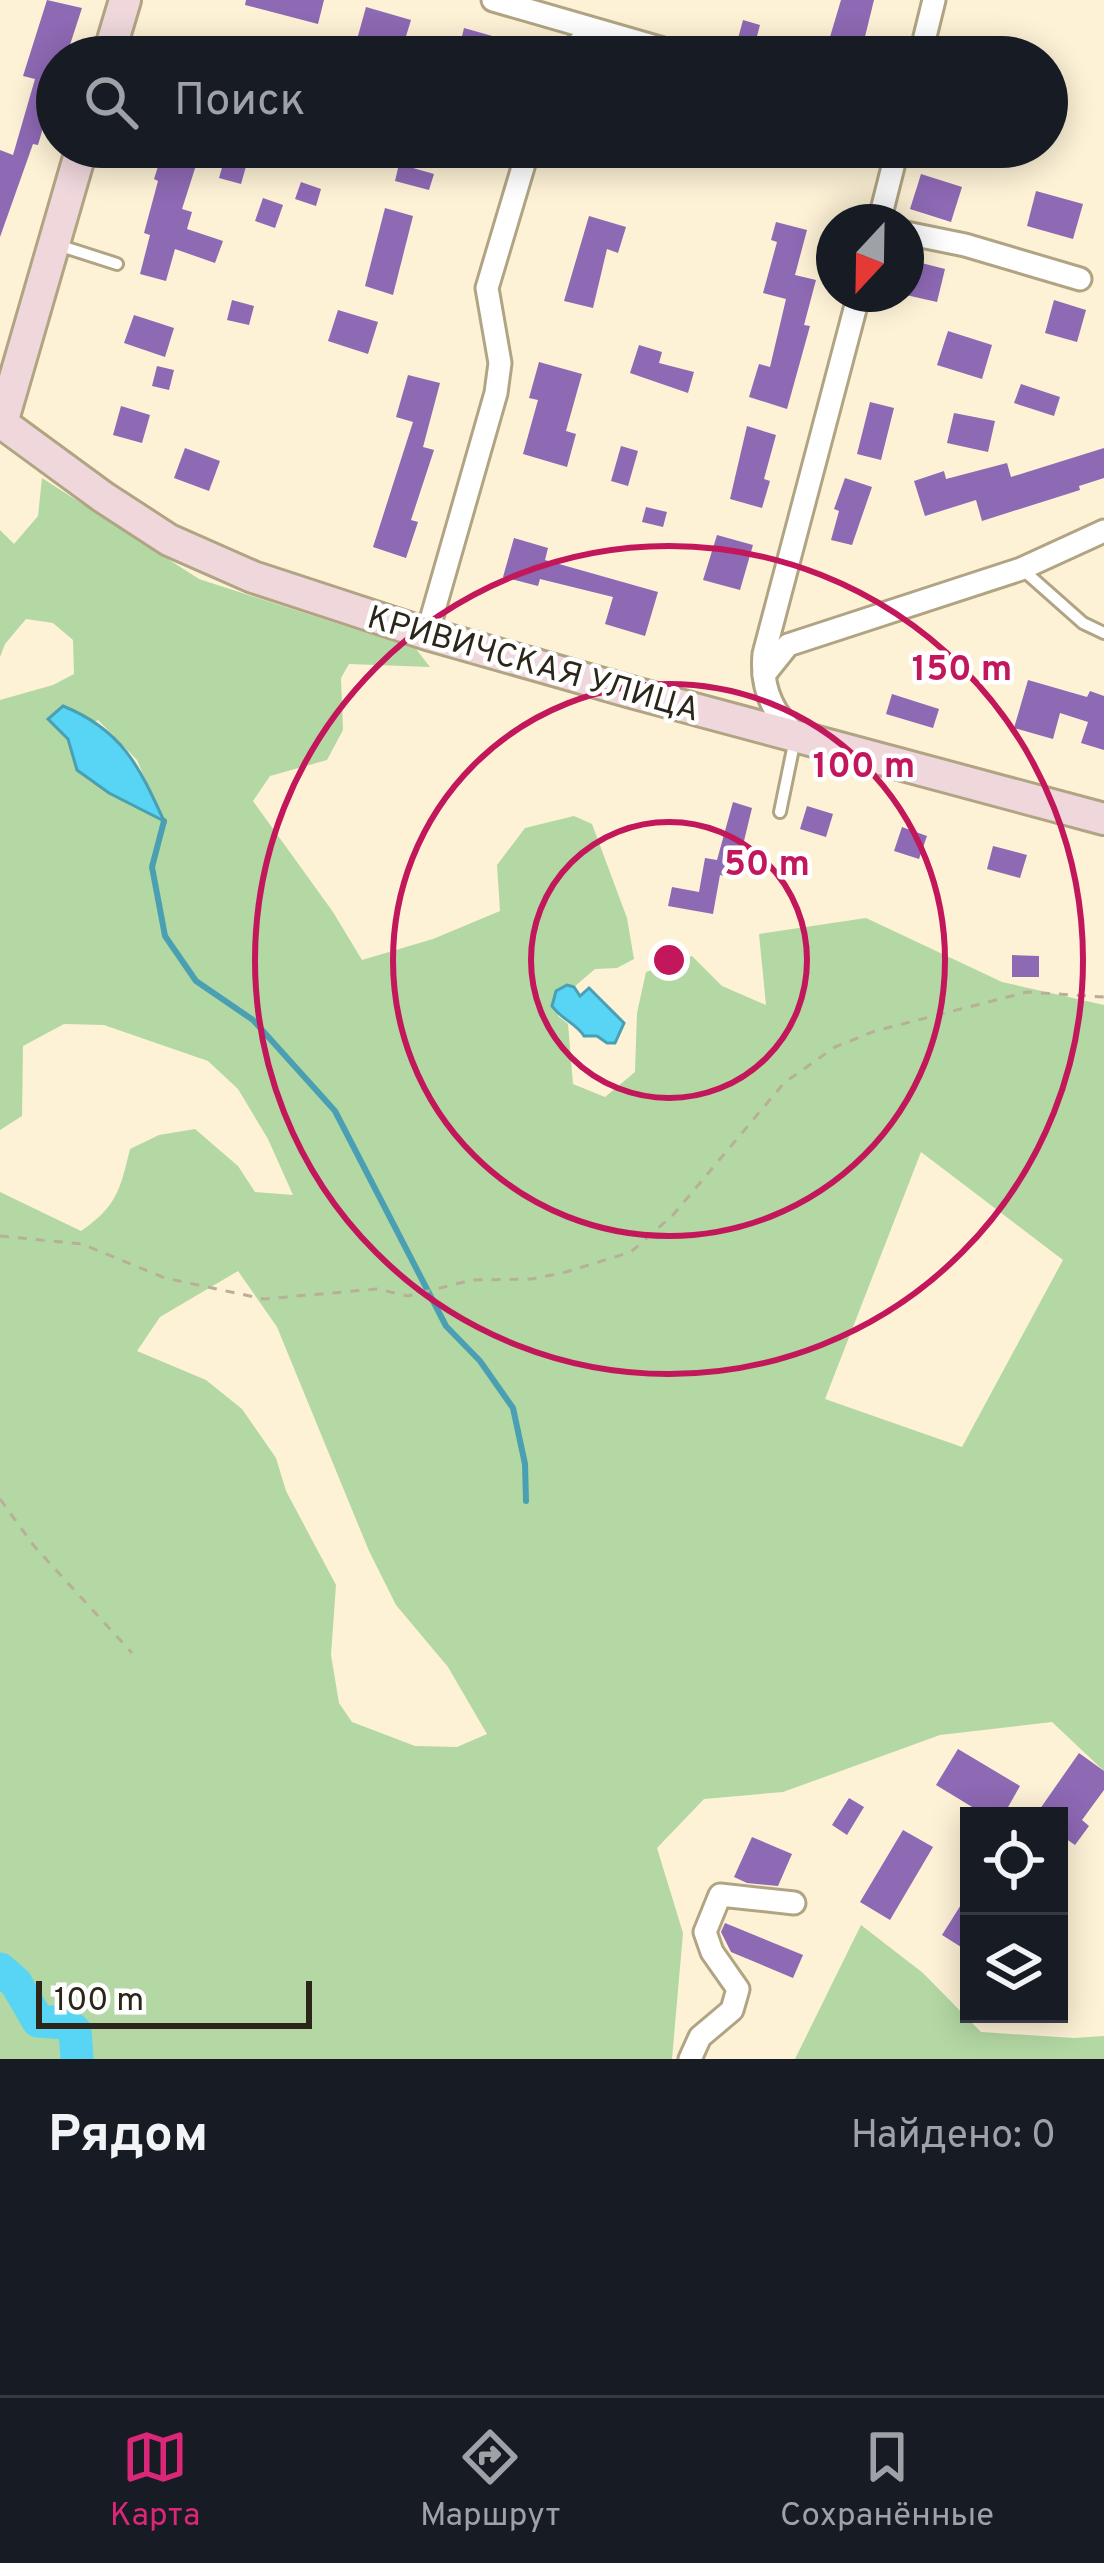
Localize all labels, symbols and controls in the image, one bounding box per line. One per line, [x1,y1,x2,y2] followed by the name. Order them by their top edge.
[36,36,1068,168] search box
[78,69,144,135] icon: search
[174,74,305,131] text: Поиск
[816,204,924,312] north arrow
[362,598,704,733] street label: КРИВИЧСКАЯ УЛИЦА
[912,648,1012,694] text: 150 m
[813,745,915,791] text: 100 m
[724,843,810,889] text: 50 m
[648,939,690,981] centre of rings
[960,1807,1068,2023] map controls
[960,1807,1068,1915] button: locate
[960,1915,1068,2023] button: layers
[36,1975,312,2028] scale bar
[54,1981,144,2023] text: 100 m
[48,2105,208,2170] text: Рядом
[851,2113,1056,2162] text: Найдено: 0
[110,2424,200,2538] tab: Карта
[420,2424,560,2538] tab: Маршрут
[780,2424,994,2538] tab: Сохранённые

